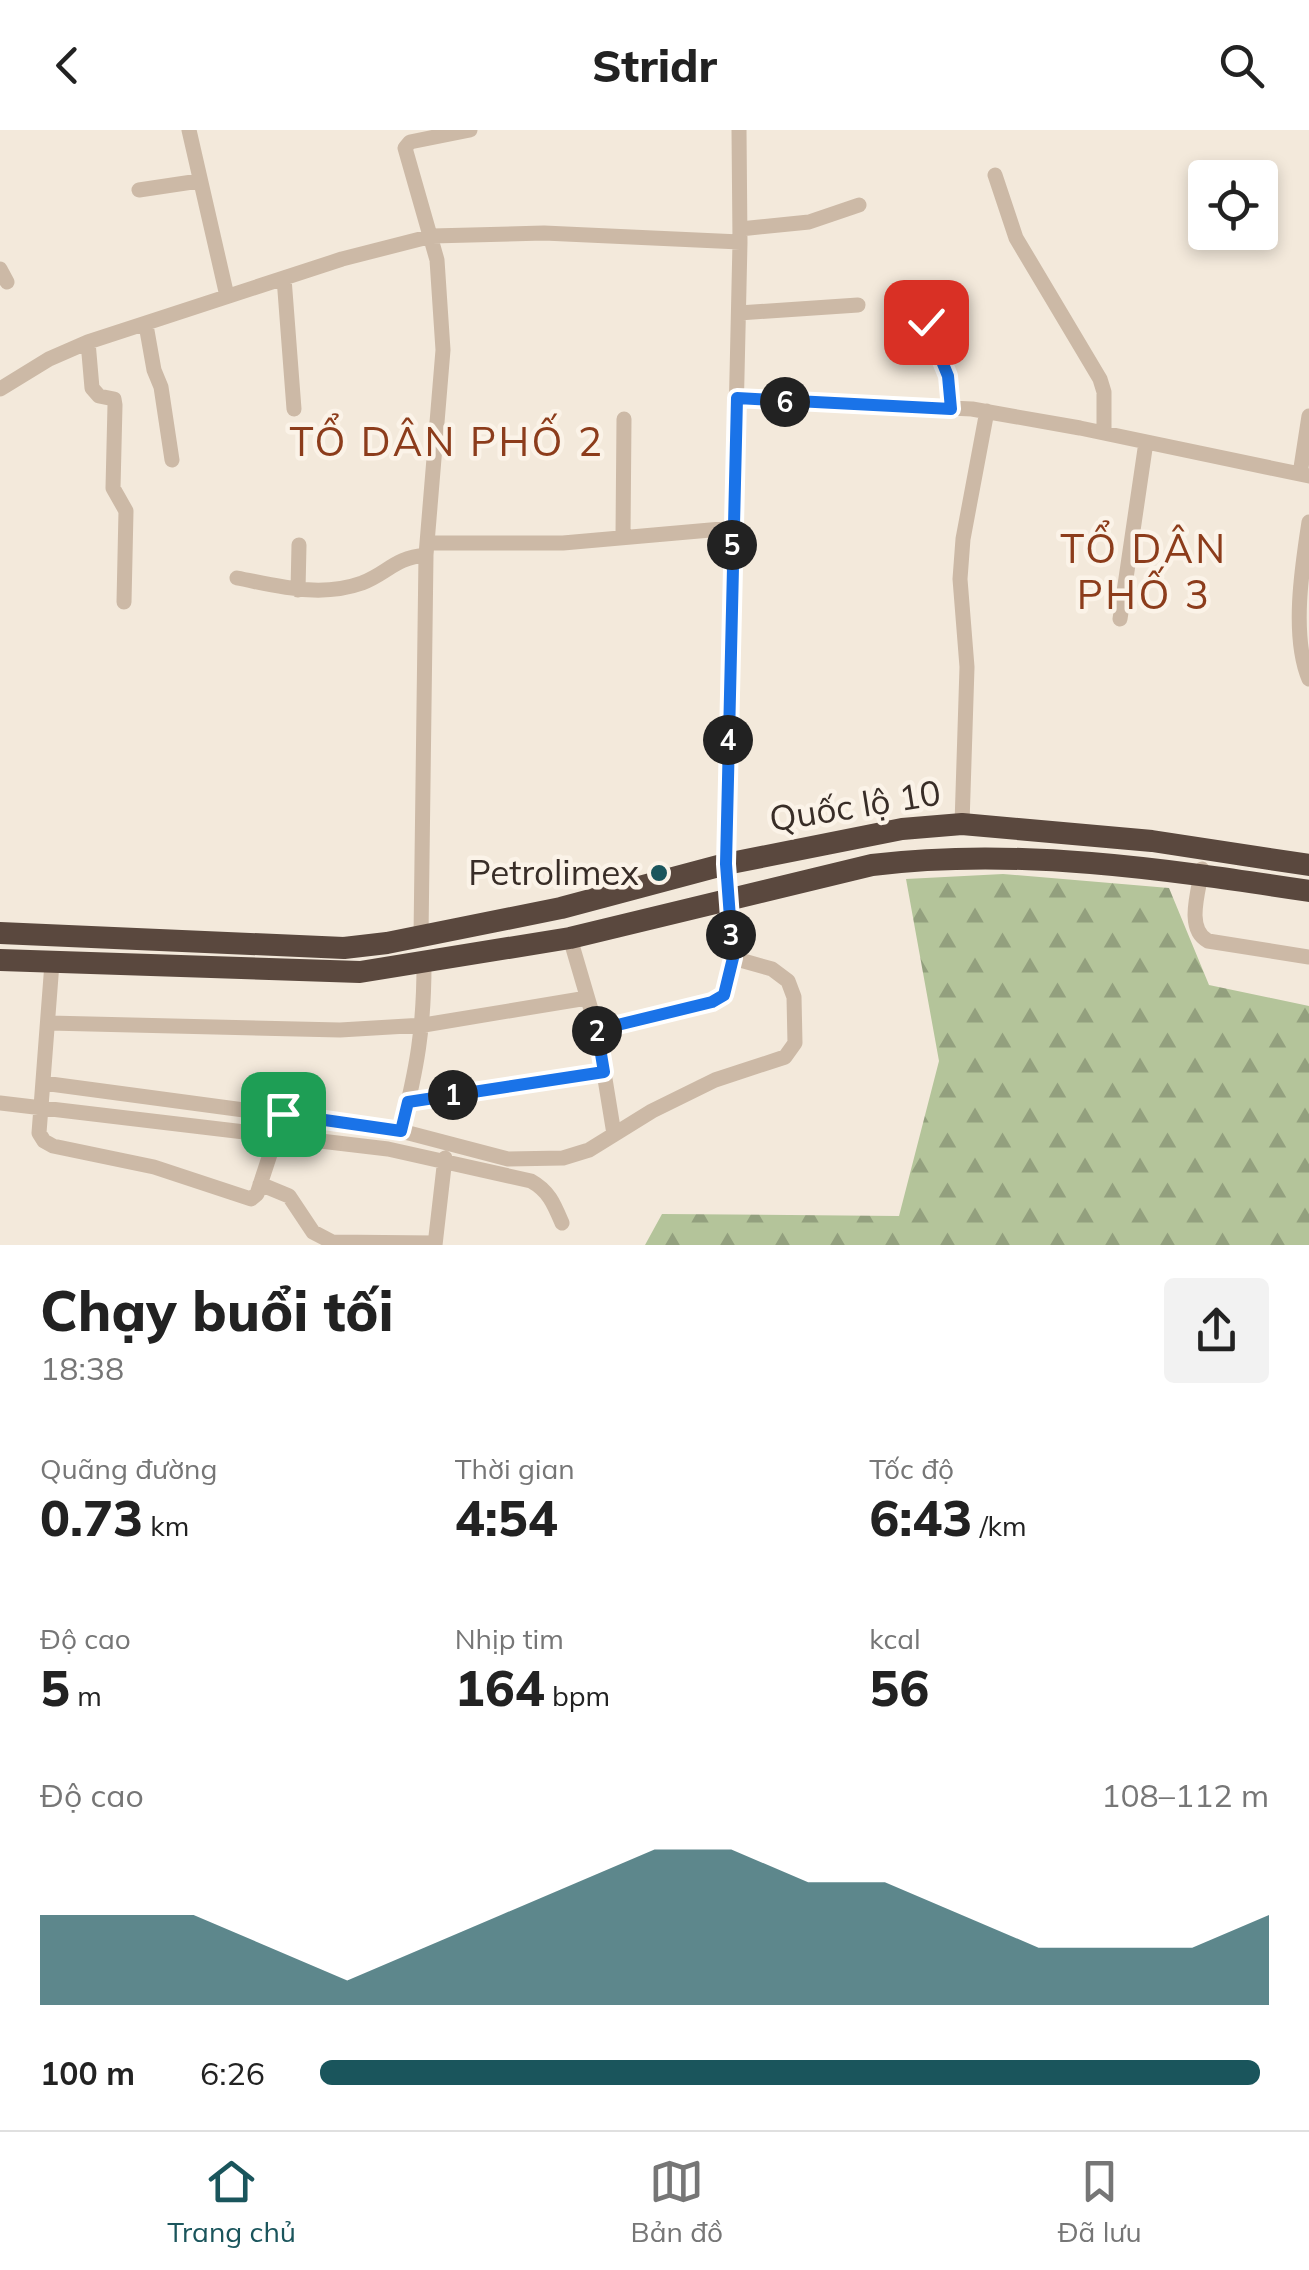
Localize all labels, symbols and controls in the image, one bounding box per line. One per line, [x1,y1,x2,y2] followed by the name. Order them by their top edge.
[592,37,717,93] text: Stridr
[40,38,95,93] icon: back
[1214,38,1269,93] icon: search
[1188,160,1278,250] map controls
[1188,160,1278,250] button: locate
[884,280,969,365] pin
[899,295,954,350] icon: check
[760,377,810,427] pin: 6
[777,384,793,419] text: 6
[290,413,604,466] district label: TỔ DÂN PHỐ 2
[707,520,757,570] pin: 5
[1060,520,1228,619] district label: TỔ DÂN PHỐ 3
[724,527,740,562] text: 5
[703,715,753,765] pin: 4
[720,722,736,757] text: 4
[766,770,944,840] street label: Quốc lộ 10
[468,850,639,894] place label: Petrolimex
[648,862,670,884] marker: Petrolimex
[706,910,756,960] pin: 3
[723,917,739,952] text: 3
[572,1006,622,1056] pin: 2
[589,1013,605,1048] text: 2
[428,1070,478,1120] pin: 1
[241,1072,326,1157] pin
[445,1077,461,1112] text: 1
[256,1087,311,1142] icon: arrive
[40,1276,394,1345] text: Chạy buổi tối
[1164,1278,1269,1383] button: share
[40,1348,124,1388] text: 18:38
[40,1451,217,1486] text: Quãng đường
[455,1451,575,1486] text: Thời gian
[869,1451,954,1486] text: Tốc độ
[40,1486,143,1549] text: 0.73
[455,1486,558,1549] text: 4:54
[869,1486,972,1549] text: 6:43
[143,1508,189,1543] text: km
[972,1508,1027,1543] text: /km
[40,1621,131,1656] text: Độ cao
[455,1621,564,1656] text: Nhịp tim
[869,1621,921,1656] text: kcal
[40,1656,70,1719] text: 5
[455,1656,545,1719] text: 164
[869,1656,929,1719] text: 56
[70,1678,102,1713] text: m
[545,1678,610,1713] text: bpm
[40,1775,144,1815] text: Độ cao
[1101,1775,1269,1815] text: 108–112 m
[40,2053,135,2093] text: 100 m
[200,2053,265,2093] text: 6:26
[167,2154,296,2249] tab: Trang chủ
[631,2154,723,2249] tab: Bản đồ
[1058,2154,1142,2249] tab: Đã lưu

